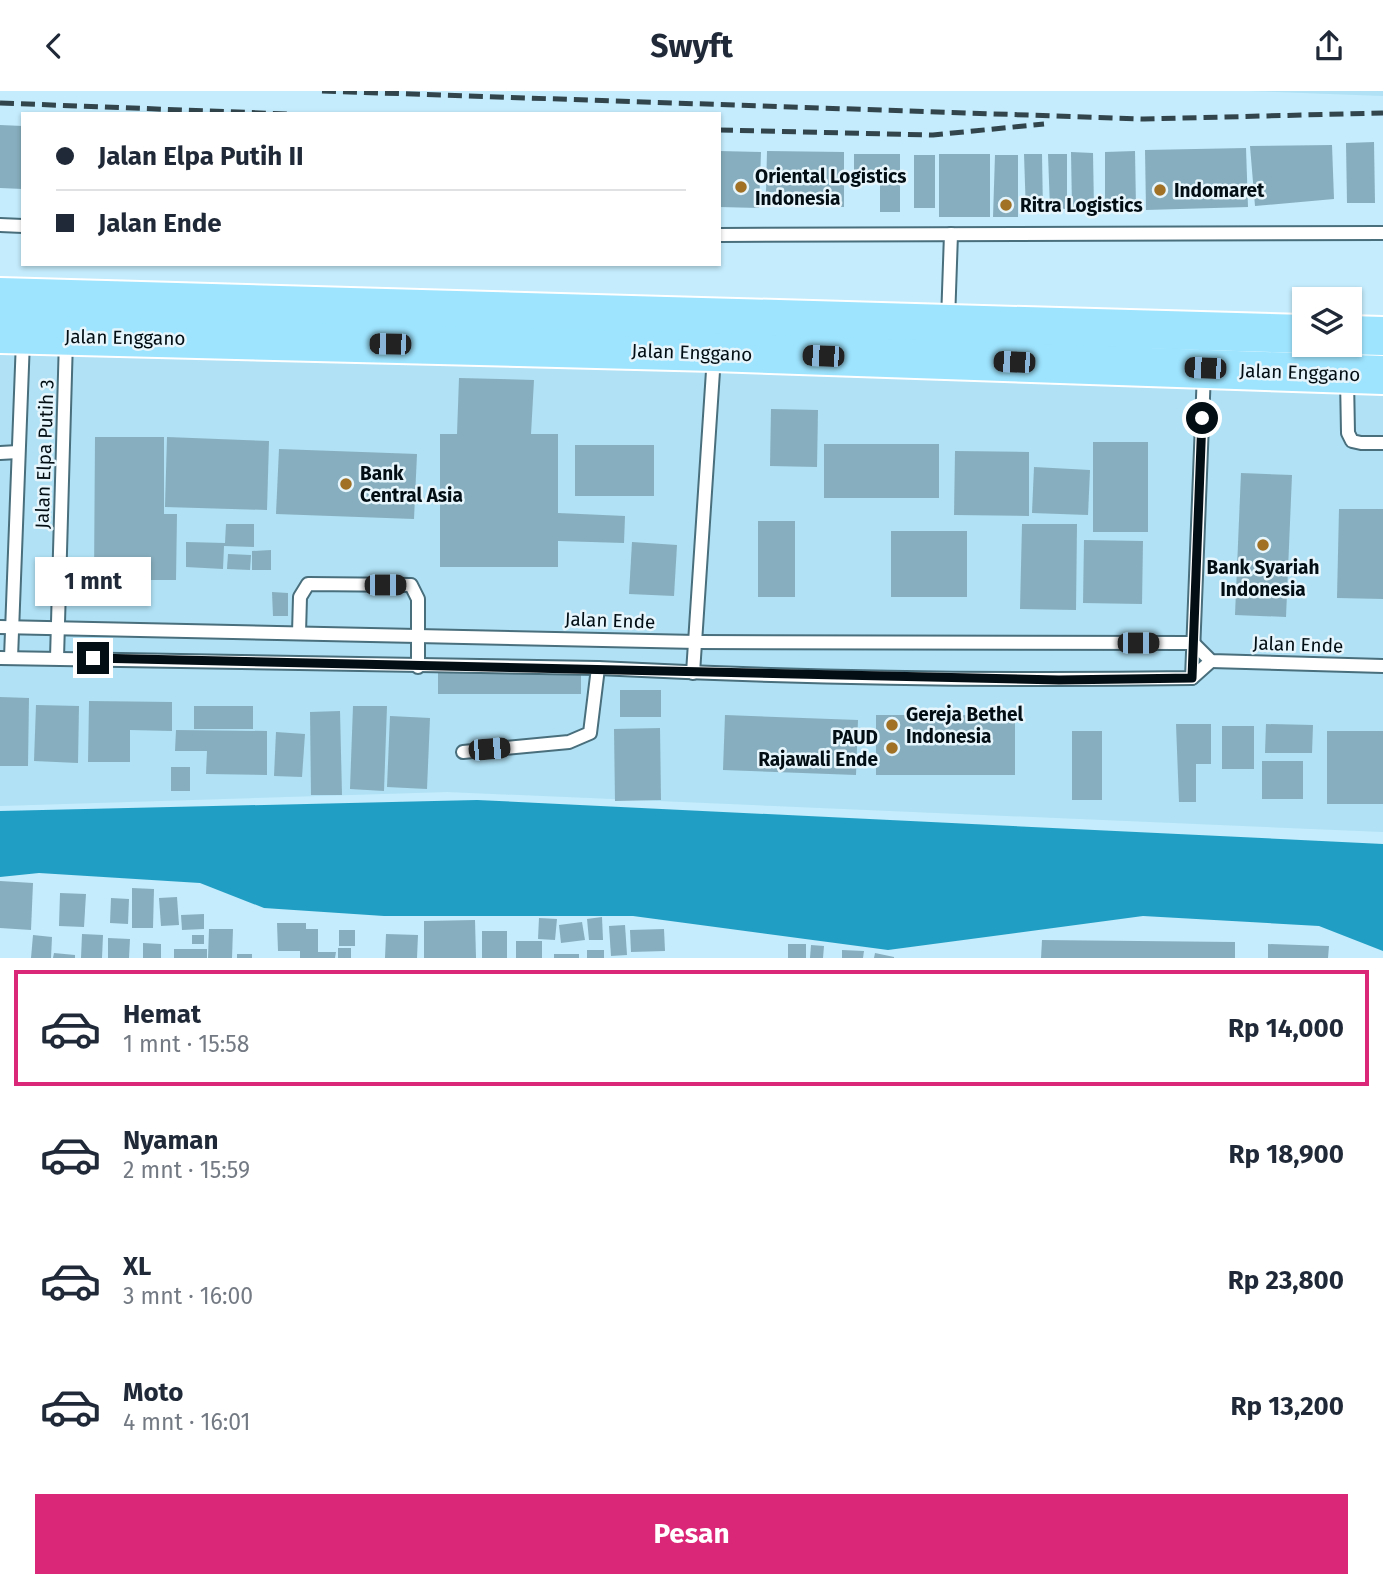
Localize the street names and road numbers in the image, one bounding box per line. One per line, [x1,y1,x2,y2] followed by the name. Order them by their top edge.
[64,325,186,350] street label: Jalan Enggano
[631,339,753,366] street label: Jalan Enggano
[1239,359,1361,386] street label: Jalan Enggano
[30,379,59,529] street label: Jalan Elpa Putih 3
[564,607,656,634] street label: Jalan Ende
[1252,631,1344,658] street label: Jalan Ende

